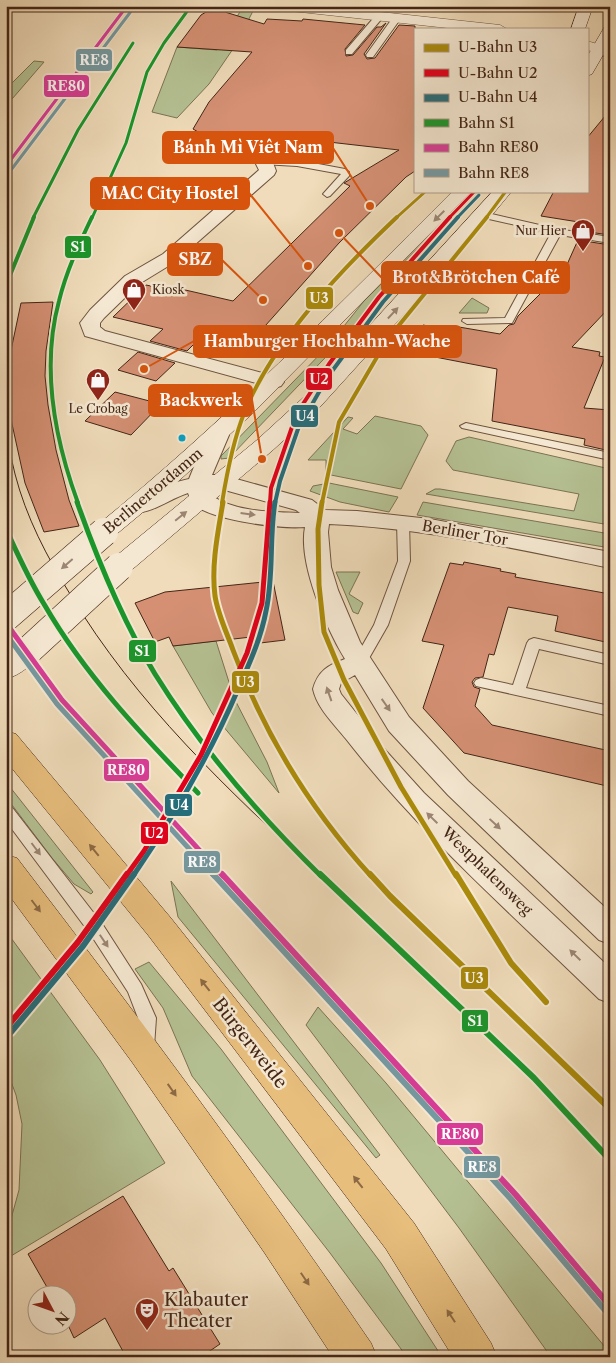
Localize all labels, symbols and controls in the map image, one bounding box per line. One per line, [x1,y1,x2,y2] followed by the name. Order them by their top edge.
[414,28,588,192] legend
[458,37,537,56] text: U-Bahn U3
[75,48,113,72] line badge: RE8
[79,51,109,69] text: RE8
[458,63,538,82] text: U-Bahn U2
[43,74,90,98] line badge: RE80
[47,77,85,95] text: RE80
[458,87,538,106] text: U-Bahn U4
[458,113,515,132] text: Bahn S1
[163,132,333,163] callout: Bánh Mì Viêt Nam
[173,137,323,157] text: Bánh Mì Viêt Nam
[458,137,539,156] text: Bahn RE80
[458,163,529,182] text: Bahn RE8
[91,178,249,209] callout: MAC City Hostel
[101,183,239,203] text: MAC City Hostel
[433,209,445,221] one-way arrow
[570,218,596,252] shop icon: Nur Hier
[515,223,566,238] place label: Nur Hier
[64,235,92,259] line badge: S1
[70,238,86,256] text: S1
[168,244,222,275] callout: SBZ
[178,249,212,269] text: SBZ
[382,262,569,293] callout: Brot&Brötchen Café
[392,267,560,287] text: Brot&Brötchen Café
[121,277,147,311] shop icon: Kiosk
[152,282,186,297] place label: Kiosk
[305,286,334,310] line badge: U3
[309,289,329,307] text: U3
[388,307,399,320] one-way arrow
[194,326,461,357] callout: Hamburger Hochbahn-Wache
[203,331,451,351] text: Hamburger Hochbahn-Wache
[85,367,111,401] shop icon: Le Crobag
[305,367,333,391] line badge: U2
[309,370,329,388] text: U2
[149,385,252,416] callout: Backwerk
[159,390,243,410] text: Backwerk
[68,401,128,416] place label: Le Crobag
[290,404,319,428] line badge: U4
[295,407,315,425] text: U4
[177,433,187,443] unlabelled marker
[99,443,206,538] street label: Berlinertordamm
[240,510,256,518] one-way arrow
[174,511,187,522] one-way arrow
[421,516,510,550] street label: Berliner Tor
[61,558,73,569] one-way arrow
[128,639,157,663] line badge: S1
[134,642,150,660] text: S1
[231,670,260,694] line badge: U3
[235,673,255,691] text: U3
[324,686,332,701] one-way arrow
[381,698,391,711] one-way arrow
[103,758,150,782] line badge: RE80
[107,761,145,779] text: RE80
[164,793,193,817] line badge: U4
[169,796,189,814] text: U4
[427,812,439,824] one-way arrow
[489,818,501,830] one-way arrow
[140,821,169,845] line badge: U2
[437,822,537,919] street label: Westphalensweg
[144,824,164,842] text: U2
[30,842,41,855] one-way arrow
[89,843,100,856] one-way arrow
[183,850,221,874] line badge: RE8
[187,853,217,871] text: RE8
[30,899,41,912] one-way arrow
[99,934,108,947] one-way arrow
[569,949,581,961] one-way arrow
[460,966,489,990] line badge: U3
[464,969,484,987] text: U3
[200,978,210,992] one-way arrow
[208,993,292,1093] street label: Bürgerweide
[461,1009,489,1033] line badge: S1
[467,1012,483,1030] text: S1
[167,1084,177,1097] one-way arrow
[436,1122,484,1146] line badge: RE80
[441,1125,479,1143] text: RE80
[463,1155,501,1179] line badge: RE8
[467,1158,497,1176] text: RE8
[353,1176,364,1189] one-way arrow
[300,1272,310,1286] one-way arrow
[28,1286,78,1336] north arrow
[164,1289,249,1332] place label: Klabauter Theater
[134,1297,160,1331] theatre icon: Klabauter Theater
[51,1308,73,1329] text: N
[446,1309,456,1322] one-way arrow

